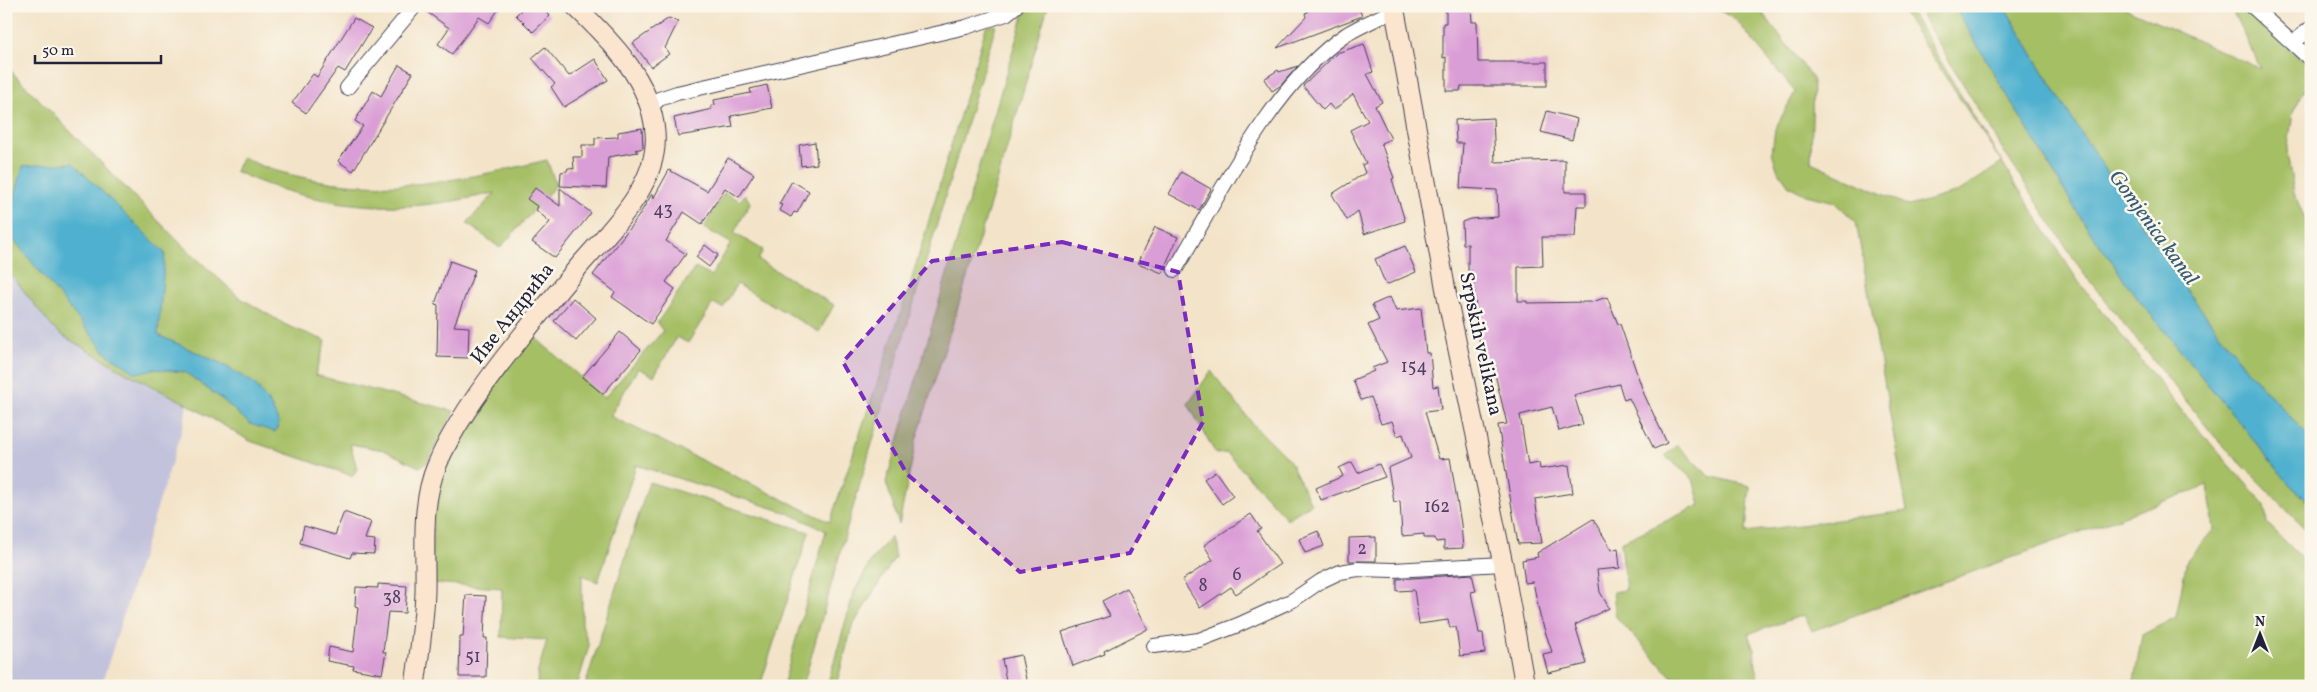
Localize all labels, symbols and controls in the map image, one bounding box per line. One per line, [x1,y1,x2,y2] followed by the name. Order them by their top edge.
[35,32,161,64] scale bar
[42,41,74,62] text: 50 m
[2101,164,2205,292] water label: Gomjenica kanal
[653,198,673,223] house number: 43
[464,257,562,371] street label: Иве Андрића
[1451,270,1509,418] street label: Srpskih velikana
[1401,355,1427,380] house number: 154
[1424,495,1450,520] house number: 162
[1357,537,1367,562] house number: 2
[1232,563,1242,588] house number: 6
[1198,574,1208,599] house number: 8
[383,586,401,611] house number: 38
[2234,610,2284,660] north arrow
[2255,613,2265,632] text: N
[465,645,481,670] house number: 51

